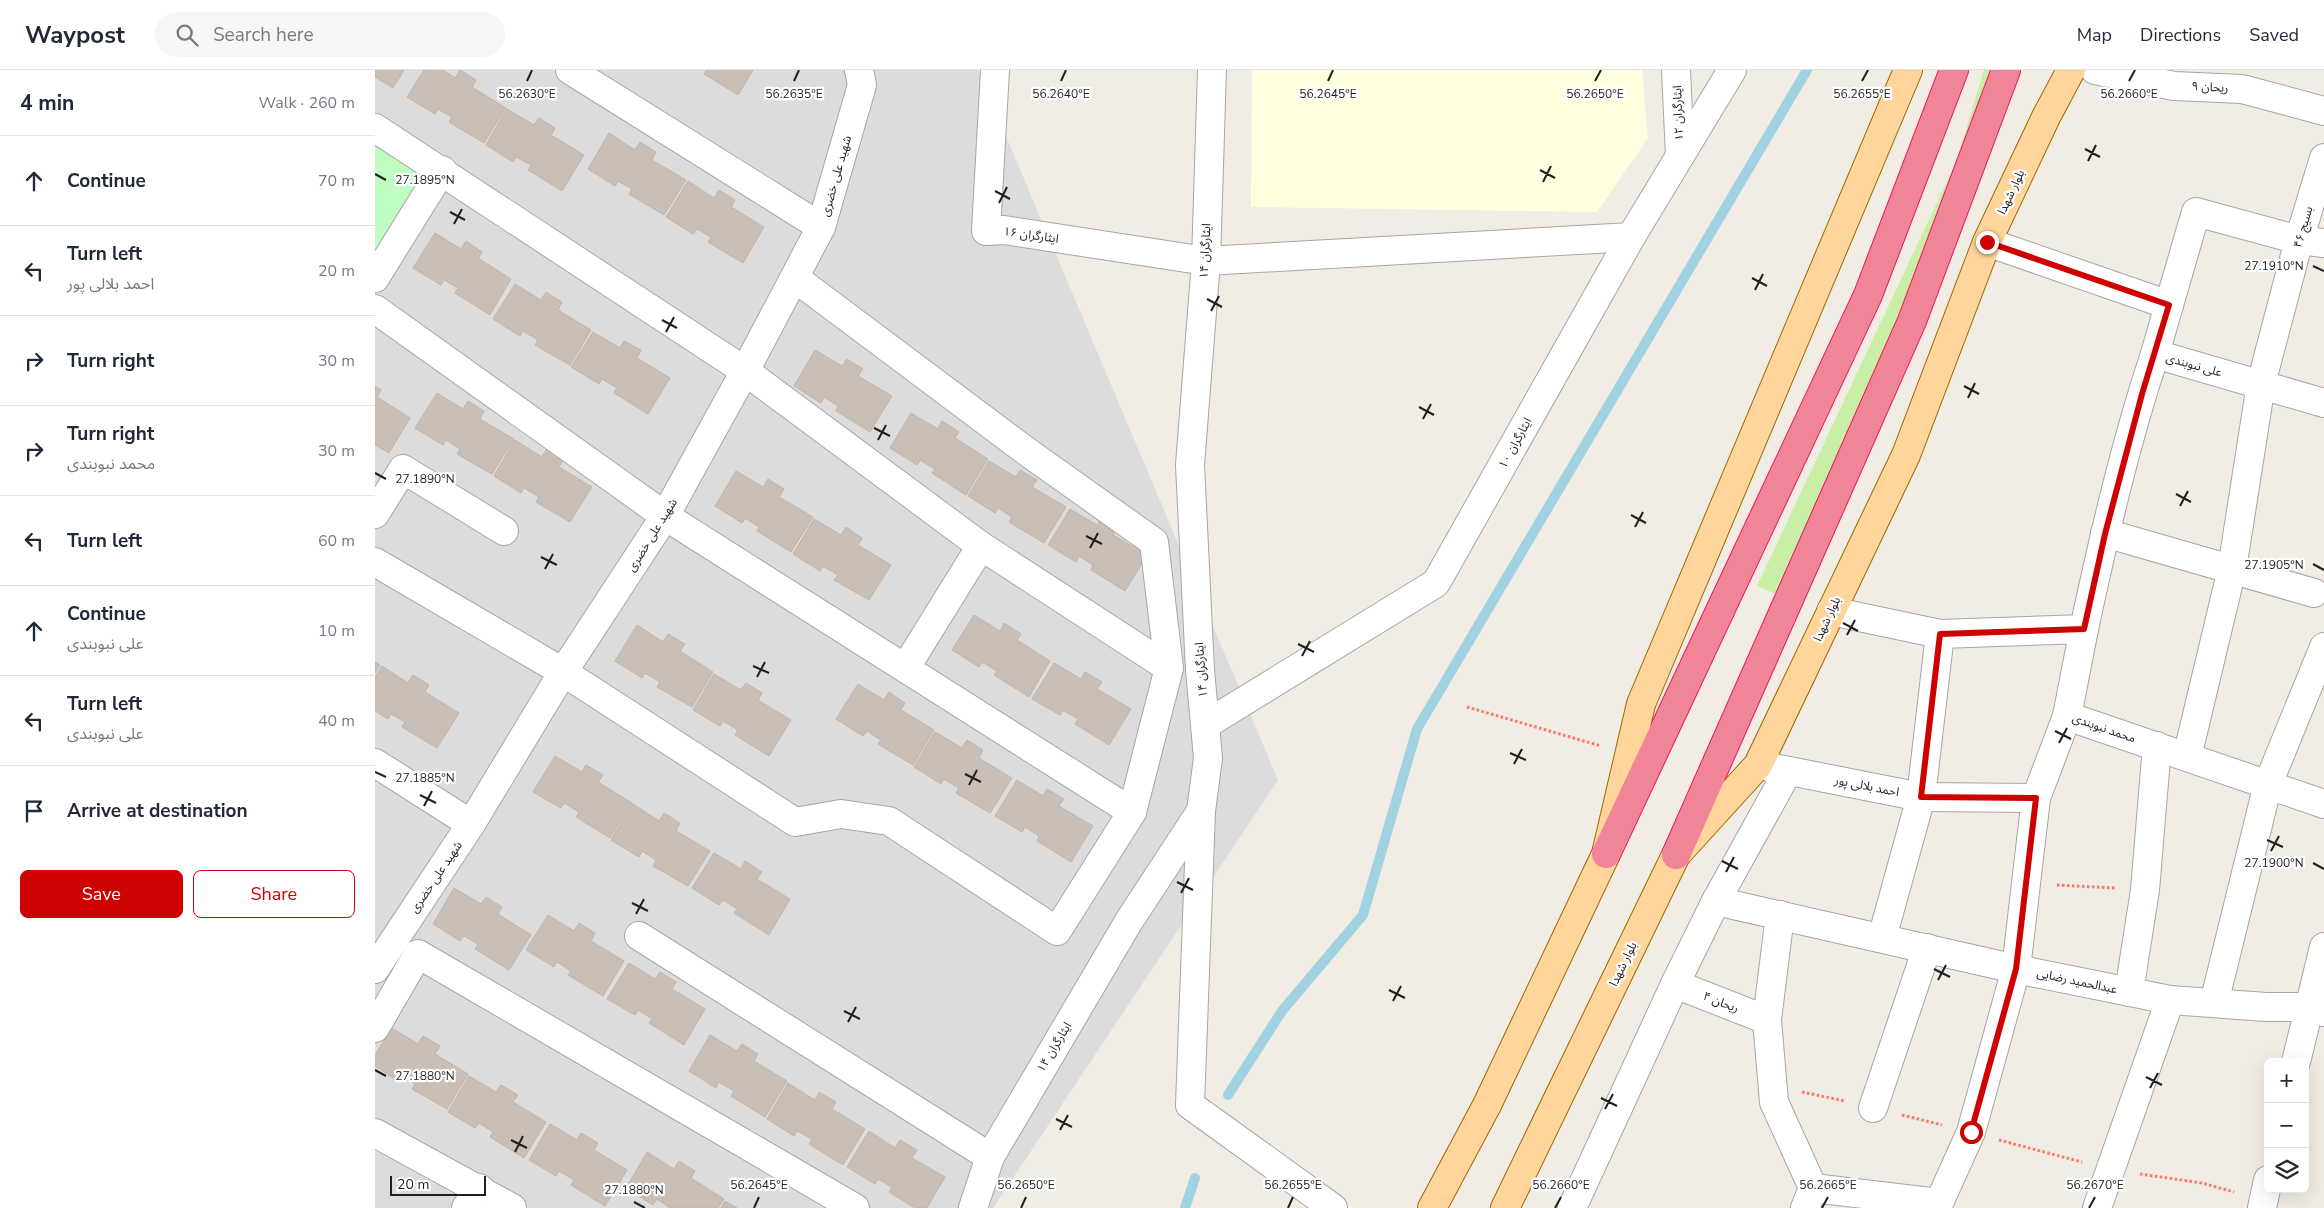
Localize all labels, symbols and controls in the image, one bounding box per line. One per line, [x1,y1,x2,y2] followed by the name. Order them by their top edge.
[155,12,505,57] search box
[25,19,125,51] text: Waypost
[173,21,201,49] icon: search
[213,22,314,48] text: Search here
[2077,23,2112,47] text: Map
[2140,23,2221,47] text: Directions
[2249,23,2299,47] text: Saved
[2191,78,2229,96] street label: ریحان ۹
[1669,85,1687,141] street label: ایثارگران ۱۲
[498,86,556,102] text: 56.2630°E
[765,86,823,102] text: 56.2635°E
[1032,86,1090,102] text: 56.2640°E
[1299,86,1357,102] text: 56.2645°E
[1566,86,1624,102] text: 56.2650°E
[1833,86,1891,102] text: 56.2655°E
[2100,86,2158,102] text: 56.2660°E
[20,89,74,117] text: 4 min
[259,92,355,114] text: Walk · 260 m
[817,134,855,218] street label: شهید علی خضری
[20,167,48,195] icon: ahead
[1994,167,2028,217] street label: بلوار شهدا
[67,168,146,194] text: Continue
[318,170,355,192] text: 70 m
[395,172,455,188] text: 27.1895°N
[2289,204,2318,250] street label: بسیج ۴۶
[1002,223,1060,247] street label: ایثارگران ۱۶
[1196,223,1214,279] street label: ایثارگران ۱۴
[1976,231,1999,254] route end
[67,241,142,267] text: Turn left
[20,257,48,285] icon: left
[2244,258,2304,274] text: 27.1910°N
[318,260,355,282] text: 20 m
[67,273,154,295] text: احمد بلالی پور
[20,347,48,375] icon: right
[67,348,154,374] text: Turn right
[2164,349,2224,381] street label: علی نبوبندی
[318,350,355,372] text: 30 m
[1495,415,1536,471] street label: ایثارگران ۱۰
[67,421,154,447] text: Turn right
[20,437,48,465] icon: right
[318,440,355,462] text: 30 m
[67,453,155,475] text: محمد نبوبندی
[395,471,455,487] text: 27.1890°N
[623,495,681,575] street label: شهید علی خضری
[20,527,48,555] icon: left
[67,528,142,554] text: Turn left
[318,530,355,552] text: 60 m
[2244,557,2304,573] text: 27.1905°N
[1810,594,1844,644] street label: بلوار شهدا
[67,601,146,627] text: Continue
[20,617,48,645] icon: ahead
[318,620,355,642] text: 10 m
[67,633,144,655] text: علی نبوبندی
[1191,642,1211,698] street label: ایثارگران ۱۴
[67,691,142,717] text: Turn left
[20,707,48,735] icon: left
[318,710,355,732] text: 40 m
[2070,710,2138,746] street label: محمد نبوبندی
[67,723,144,745] text: علی نبوبندی
[395,770,455,786] text: 27.1885°N
[1832,772,1901,800] street label: احمد بلالی پور
[20,797,48,825] icon: arrive
[67,798,248,824] text: Arrive at destination
[406,838,466,916] street label: شهید علی خضری
[2244,855,2304,871] text: 27.1900°N
[20,870,183,918] button: Save
[193,870,355,918] button: Share
[1605,939,1641,989] street label: بلوار شهدا
[2035,965,2119,997] street label: عبدالحمید رضایی
[1701,988,1741,1016] street label: ریحان ۴
[1033,1019,1075,1075] street label: ایثارگران ۱۴
[2264,1058,2309,1193] map controls
[2264,1058,2309,1103] button: +
[395,1068,455,1084] text: 27.1880°N
[2264,1103,2309,1148] button: −
[1960,1121,1983,1144] route start
[2264,1148,2309,1193] button: layers
[390,1173,486,1196] scale bar
[397,1175,429,1194] text: 20 m
[730,1177,788,1193] text: 56.2645°E
[997,1177,1055,1193] text: 56.2650°E
[1264,1177,1322,1193] text: 56.2655°E
[1532,1177,1590,1193] text: 56.2660°E
[1799,1177,1857,1193] text: 56.2665°E
[2066,1177,2124,1193] text: 56.2670°E
[604,1182,664,1198] text: 27.1880°N

